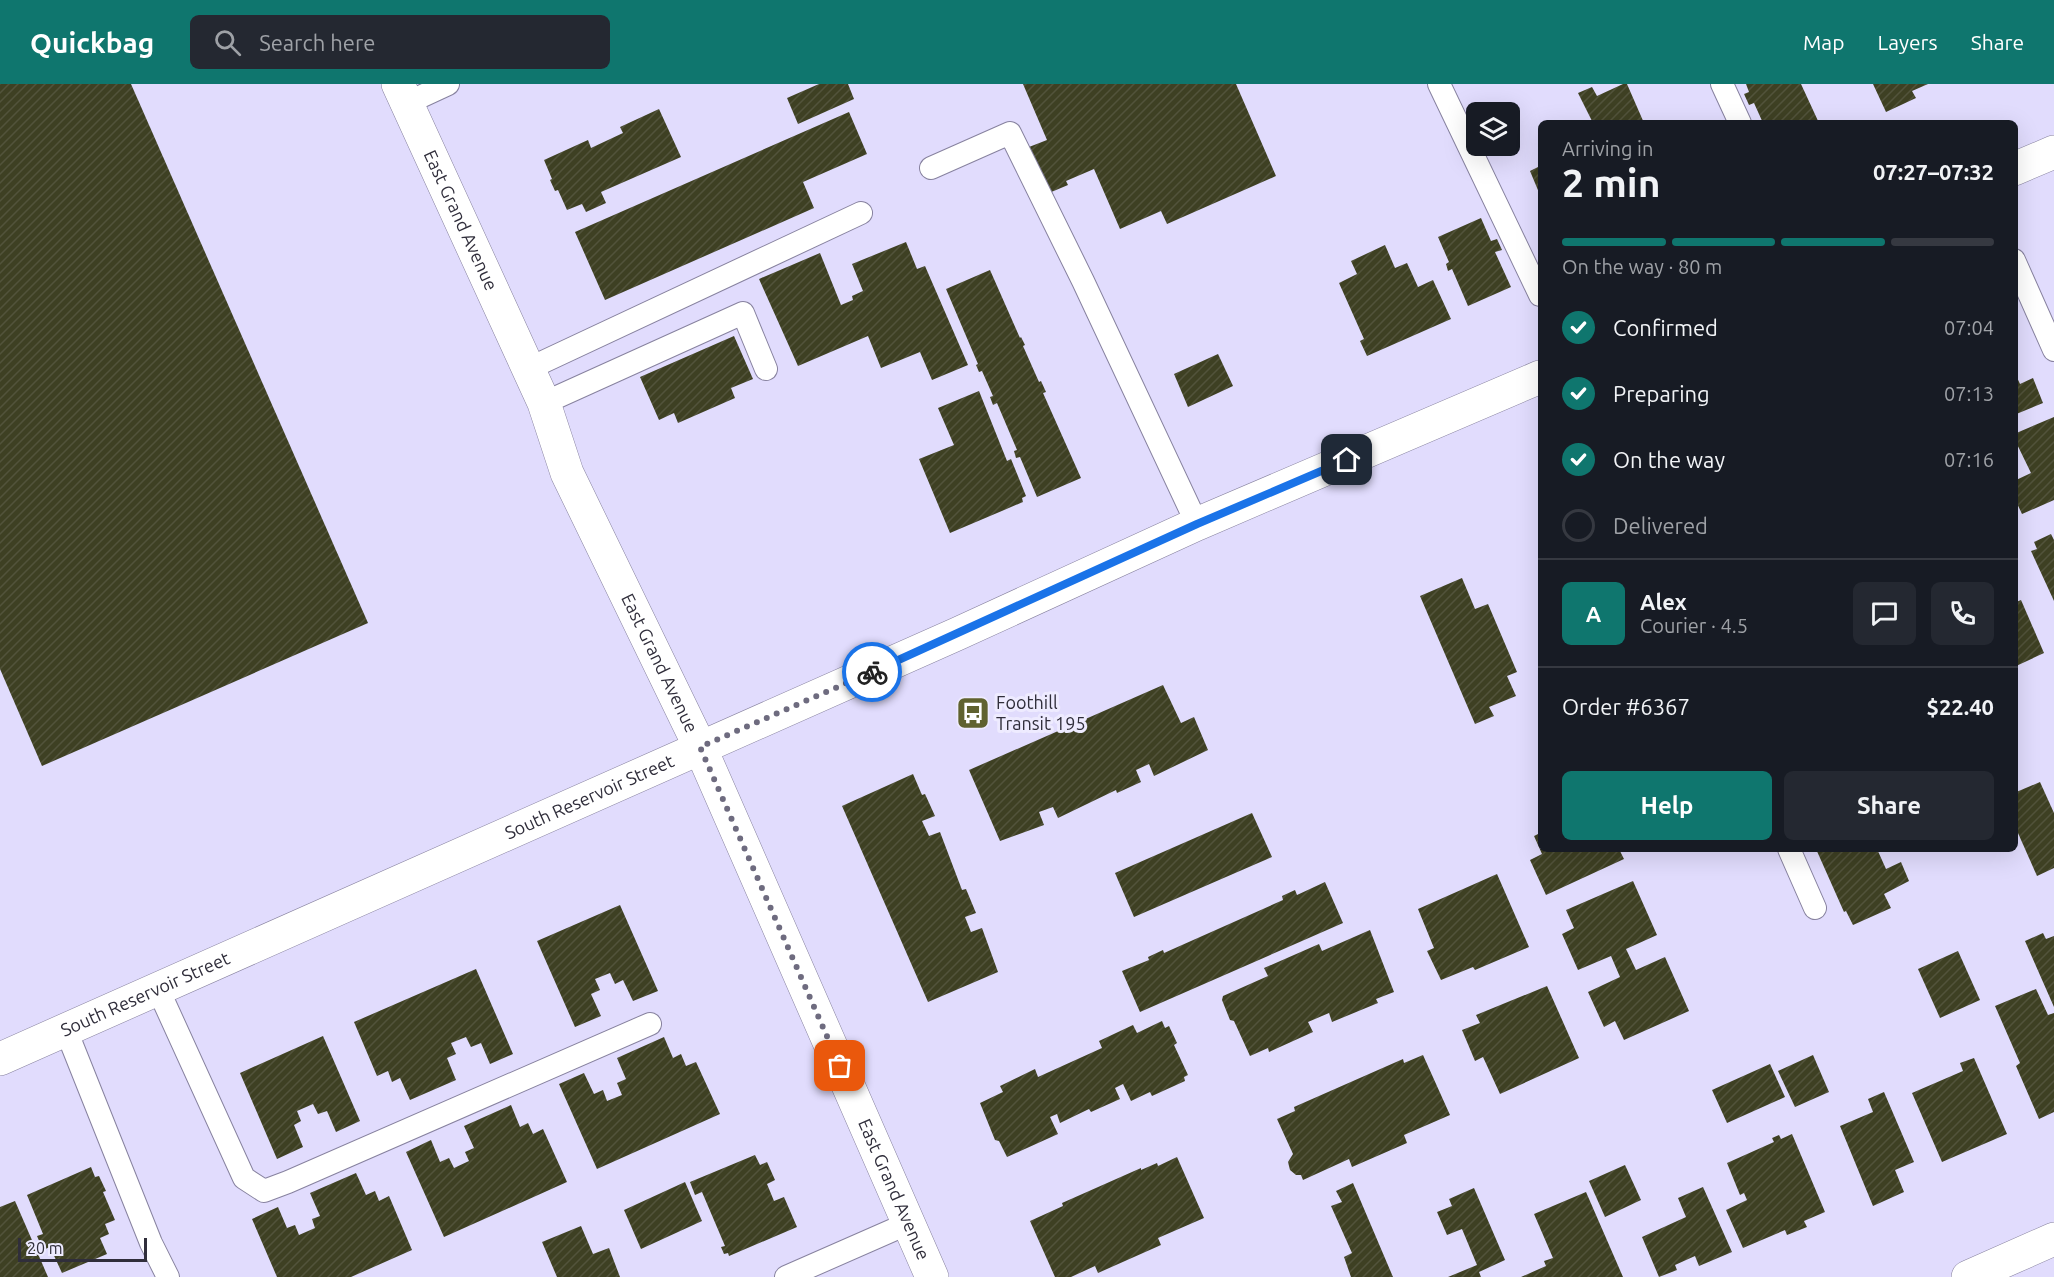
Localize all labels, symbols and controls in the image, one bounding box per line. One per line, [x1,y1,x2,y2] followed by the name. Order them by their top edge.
[190,15,610,69] search box
[211,26,244,59] icon: search
[30,27,154,58] text: Quickbag
[259,30,375,55] text: Search here
[1803,30,1844,54] text: Map
[1877,30,1938,54] text: Layers
[1971,30,2024,54] text: Share
[1466,102,1520,156] map controls
[1466,102,1520,156] button: layers
[1562,137,1653,160] text: Arriving in
[421,147,502,293] street label: East Grand Avenue
[1873,159,1994,184] text: 07:27–07:32
[1562,161,1661,204] text: 2 min
[1562,255,1722,278] text: On the way · 80 m
[1562,311,1595,344] icon: check
[1613,315,1718,340] text: Confirmed
[1944,316,1994,339] text: 07:04
[1562,377,1595,410] icon: check
[1613,381,1710,406] text: Preparing
[1944,382,1994,405] text: 07:13
[1321,434,1372,485] pin
[1330,443,1363,476] icon: home
[1562,443,1595,476] icon: check
[1613,447,1725,472] text: On the way
[1944,448,1994,471] text: 07:16
[1613,513,1708,538] text: Delivered
[1853,582,1916,645] button: chat
[1931,582,1994,645] button: phone
[1640,589,1687,614] text: Alex
[618,590,702,736] street label: East Grand Avenue
[1586,601,1601,626] text: A
[1640,614,1748,637] text: Courier · 4.5
[842,642,902,702] courier
[856,656,889,689] icon: bike
[996,692,1086,733] place label: Foothill Transit 195
[1562,694,1690,719] text: Order #6367
[1927,694,1994,719] text: $22.40
[955,695,991,731] bus stop icon: Foothill Transit 195
[502,750,677,843] street label: South Reservoir Street
[1562,771,1772,840] button: Help
[1784,771,1994,840] button: Share
[57,947,232,1040] street label: South Reservoir Street
[814,1040,865,1091] pin
[823,1049,856,1082] icon: bag
[855,1115,934,1263] street label: East Grand Avenue
[18,1235,147,1262] scale bar
[27,1239,63,1257] text: 20 m

